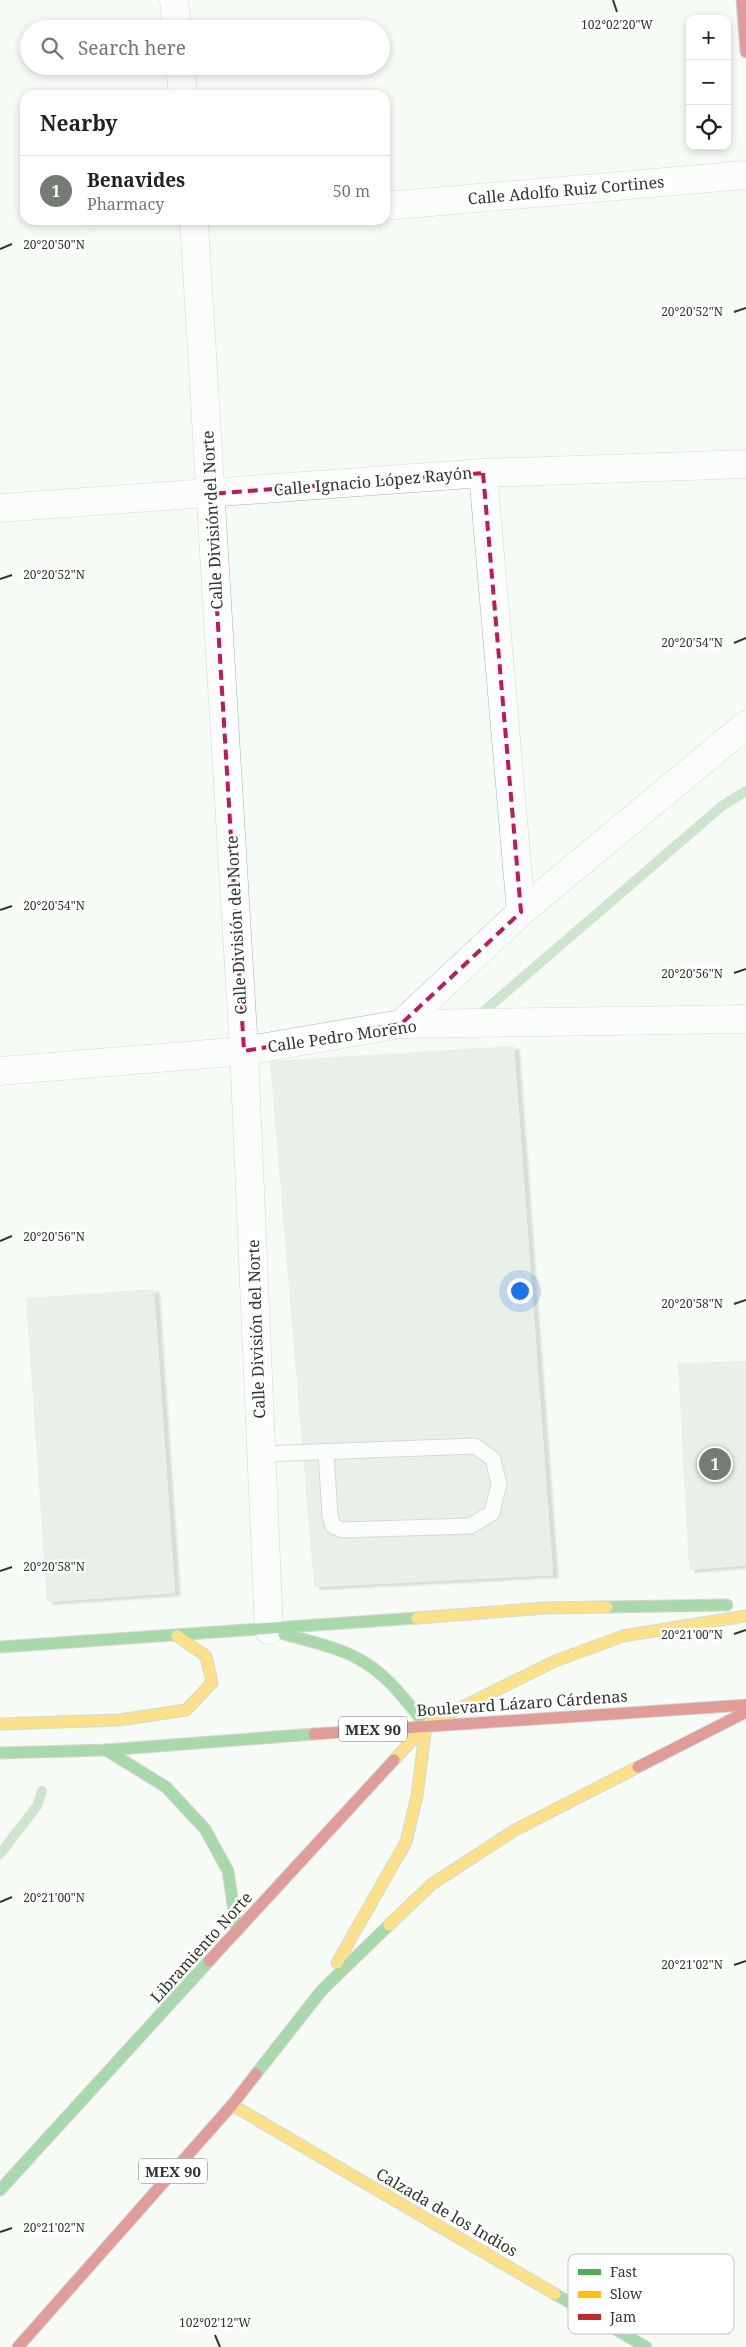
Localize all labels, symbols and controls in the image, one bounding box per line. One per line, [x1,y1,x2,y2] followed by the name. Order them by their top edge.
[686,15,731,150] map controls
[686,15,731,60] button: +
[581,16,653,33] text: 102°02'20"W
[20,20,390,75] search box
[38,34,66,62] icon: search
[78,35,186,61] text: Search here
[686,60,731,105] button: −
[686,105,731,150] button: locate
[40,109,118,137] text: Nearby
[87,167,185,193] text: Benavides
[467,170,665,210] street label: Calle Adolfo Ruiz Cortines
[51,180,61,202] text: 1
[333,180,370,202] text: 50 m
[87,193,164,215] text: Pharmacy
[23,236,85,253] text: 20°20'50"N
[661,303,723,320] text: 20°20'52"N
[196,430,228,610] street label: Calle División del Norte
[273,461,473,501] street label: Calle Ignacio López Rayón
[23,566,85,583] text: 20°20'52"N
[661,634,723,651] text: 20°20'54"N
[220,835,252,1015] street label: Calle División del Norte
[23,897,85,914] text: 20°20'54"N
[661,965,723,982] text: 20°20'56"N
[266,1015,418,1057] street label: Calle Pedro Moreno
[23,1228,85,1245] text: 20°20'56"N
[242,1239,270,1419] street label: Calle División del Norte
[507,1278,533,1304] your location
[661,1295,723,1312] text: 20°20'58"N
[699,1445,731,1483] pin: 1
[23,1558,85,1575] text: 20°20'58"N
[661,1626,723,1643] text: 20°21'00"N
[416,1685,628,1721] street label: Boulevard Lázaro Cárdenas
[339,1716,407,1742] road number: MEX 90
[145,1887,257,2007] street label: Libramiento Norte
[23,1889,85,1906] text: 20°21'00"N
[661,1956,723,1973] text: 20°21'02"N
[139,2158,207,2184] road number: MEX 90
[372,2163,522,2261] street label: Calzada de los Indios
[23,2219,85,2236] text: 20°21'02"N
[568,2254,734,2334] legend
[610,2262,637,2281] text: Fast
[610,2284,643,2303] text: Slow
[609,2307,636,2326] text: Jam
[179,2314,251,2331] text: 102°02'12"W

